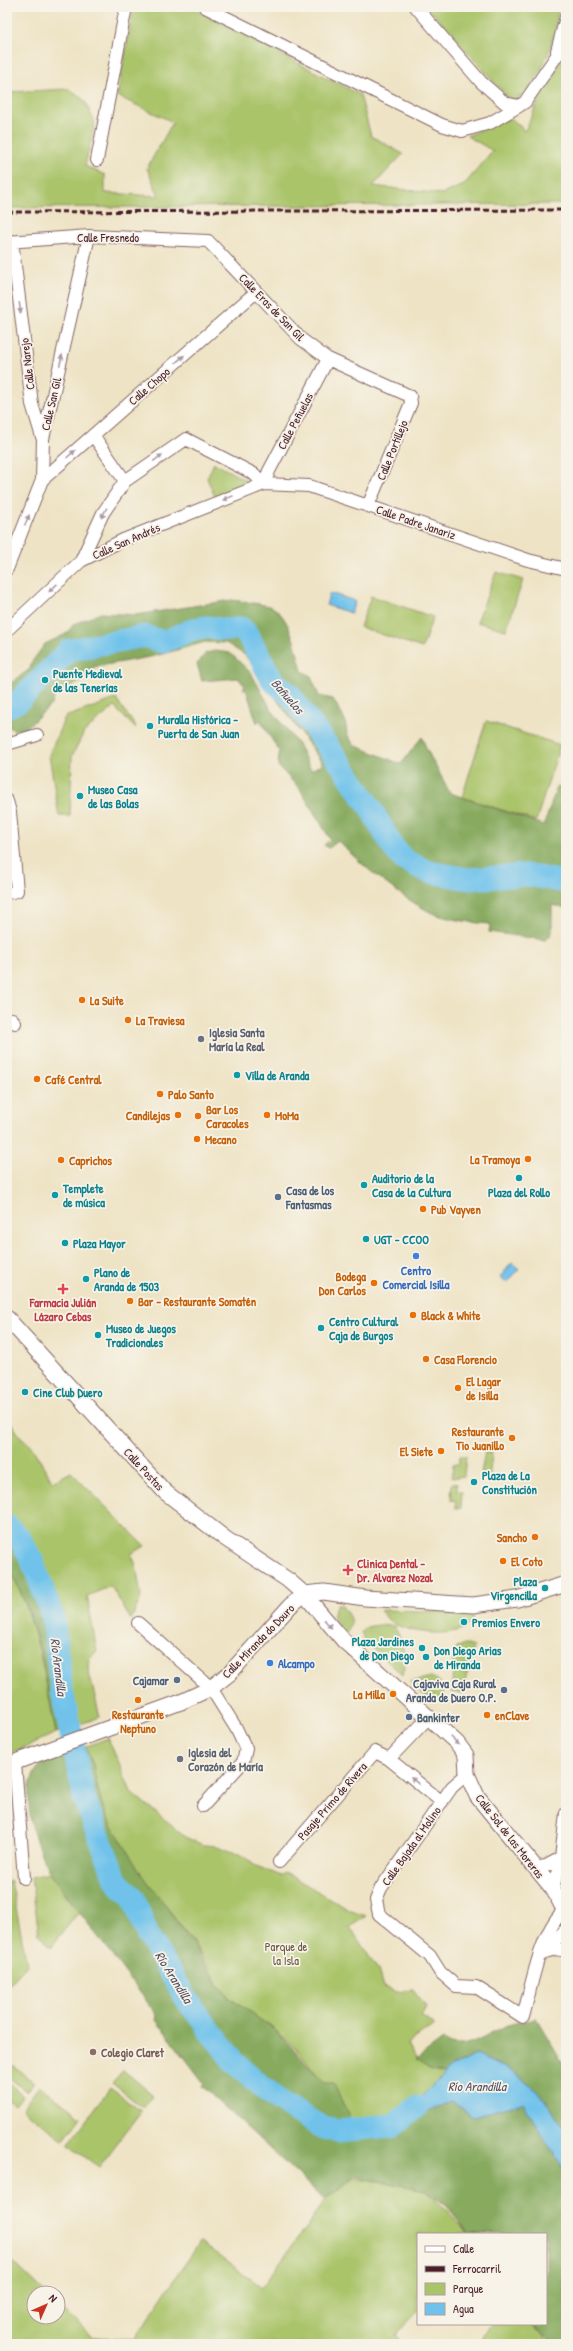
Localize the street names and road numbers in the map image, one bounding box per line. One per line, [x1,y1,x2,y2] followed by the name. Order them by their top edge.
[77,229,139,246] street label: Calle Fresnedo
[235,269,309,345] street label: Calle Eras de San Gil
[15,337,39,391] street label: Calle Narejo
[124,363,174,409] street label: Calle Chopo
[37,375,66,432] street label: Calle San Gil
[273,389,317,452] street label: Calle Peñuelas
[372,417,412,483] street label: Calle Portillejo
[374,500,458,544] street label: Calle Padre Janariz
[89,518,163,563] street label: Calle San Andrés
[120,1444,168,1494] street label: Calle Postas
[218,1600,298,1682] street label: Calle Miranda do Douro
[293,1758,371,1844] street label: Pasaje Primo de Rivera
[472,1790,549,1882] street label: Calle Sol de las Moreras
[377,1803,445,1889] street label: Calle Bajada al Molino

